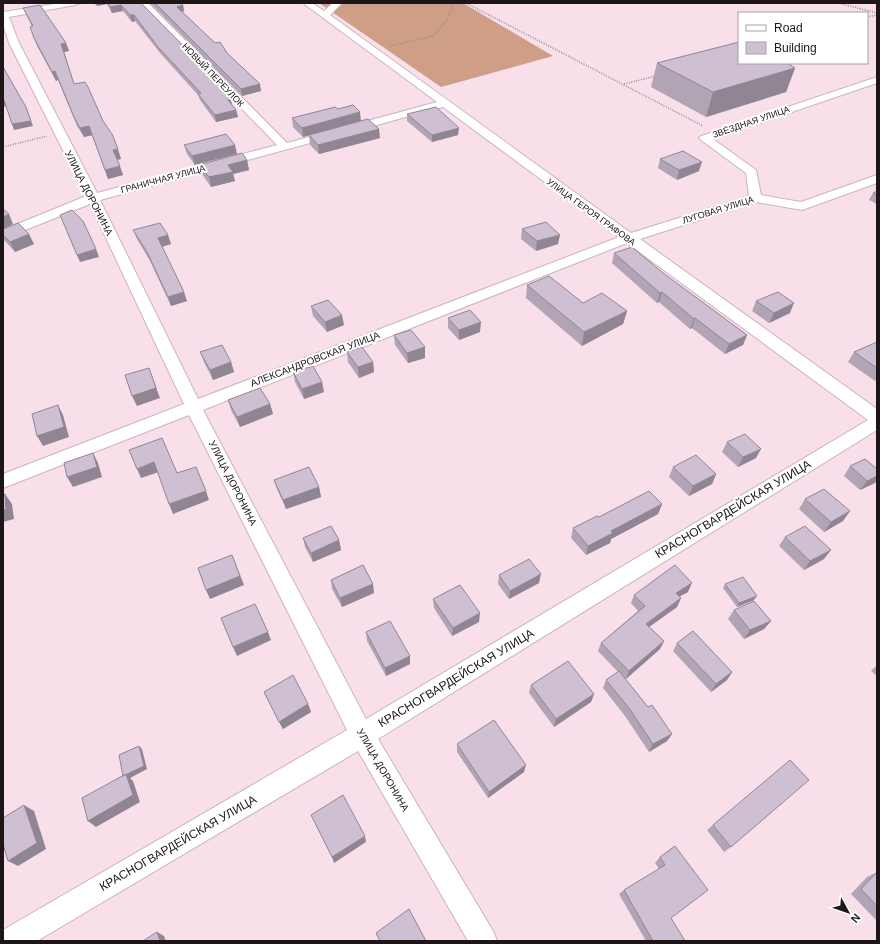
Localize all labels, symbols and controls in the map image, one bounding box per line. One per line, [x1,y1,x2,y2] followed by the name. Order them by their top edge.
[738,12,868,64] legend
[774,21,803,35] text: Road
[180,40,247,109] street label: НОВЫЙ ПЕРЕУЛОК
[774,41,817,55] text: Building
[711,104,791,140] street label: ЗВЁЗДНАЯ УЛИЦА
[63,149,115,238] street label: УЛИЦА ДОРОНИНА
[120,163,206,195] street label: ГРАНИЧНАЯ УЛИЦА
[545,177,637,247] street label: УЛИЦА ГЕРОЯ ГРАФОВА
[681,194,755,226] street label: ЛУГОВАЯ УЛИЦА
[249,329,382,389] street label: АЛЕКСАНДРОВСКАЯ УЛИЦА
[207,439,259,528] street label: УЛИЦА ДОРОНИНА
[652,456,813,561] street label: КРАСНОГВАРДЕЙСКАЯ УЛИЦА
[375,625,536,730] street label: КРАСНОГВАРДЕЙСКАЯ УЛИЦА
[355,727,411,814] street label: УЛИЦА ДОРОНИНА
[97,791,259,894] street label: КРАСНОГВАРДЕЙСКАЯ УЛИЦА
[828,892,868,932] north arrow
[848,912,863,925] text: N

